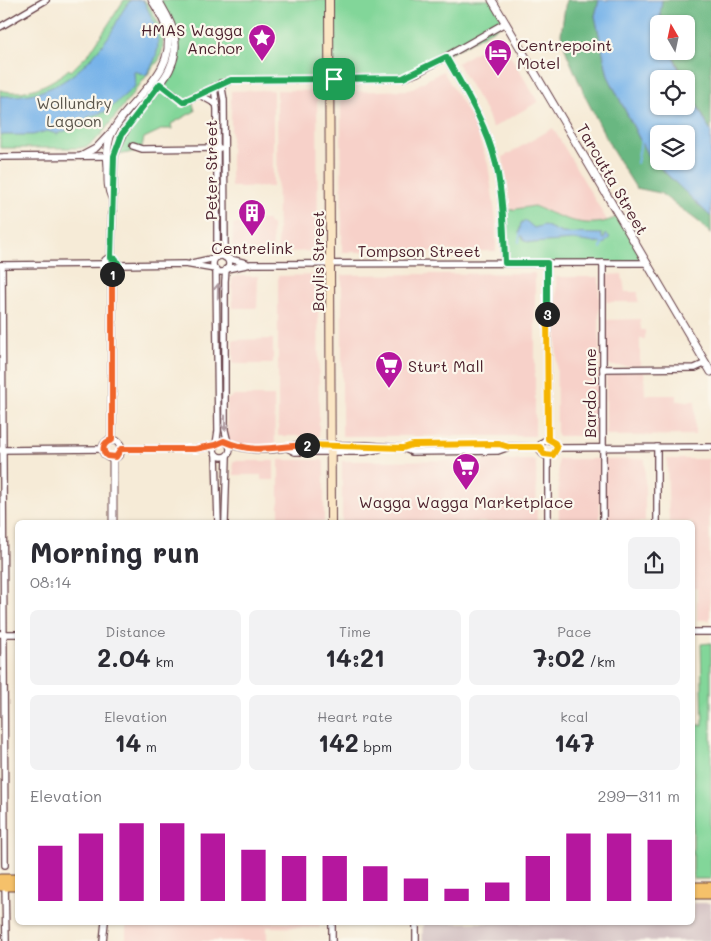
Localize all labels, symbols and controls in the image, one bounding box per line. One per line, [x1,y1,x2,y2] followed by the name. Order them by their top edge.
[650,15,695,60] north arrow
[650,15,695,170] map controls
[141,19,243,58] place label: HMAS Wagga Anchor
[247,23,277,62] place icon: HMAS Wagga Anchor
[517,34,612,73] place label: Centrepoint Motel
[483,38,513,77] hotel icon: Centrepoint Motel
[313,58,355,100] pin
[320,65,348,93] icon: arrive
[650,70,695,115] button: locate
[36,92,112,131] park label: Wollundry Lagoon
[200,120,221,220] street label: Peter Street
[573,120,653,238] street label: Tarcutta Street
[650,125,695,170] button: layers
[237,198,267,237] building icon: Centrelink
[307,211,328,312] street label: Baylis Street
[211,237,293,258] place label: Centrelink
[357,240,481,261] street label: Tompson Street
[100,262,124,286] pin: 1
[109,265,116,284] text: 1
[213,283,223,299] one-way arrow
[534,302,560,326] pin: 3
[543,305,552,324] text: 3
[579,348,600,438] street label: Bardo Lane
[374,350,404,389] supermarket icon: Sturt Mall
[408,355,484,376] place label: Sturt Mall
[220,414,230,431] one-way arrow
[294,432,320,458] pin: 2
[304,436,311,455] text: 2
[451,452,481,491] supermarket icon: Wagga Wagga Marketplace
[359,491,573,512] place label: Wagga Wagga Marketplace
[30,534,199,570] text: Morning run
[628,537,680,589] button: share
[30,571,71,592] text: 08:14
[106,622,166,641] text: Distance
[339,622,371,641] text: Time
[557,622,591,641] text: Pace
[97,641,151,673] text: 2.04
[325,641,385,673] text: 14:21
[533,641,585,673] text: 7:02
[151,652,174,671] text: km
[585,652,615,671] text: /km
[104,707,167,726] text: Elevation
[317,707,393,726] text: Heart rate
[560,707,588,726] text: kcal
[114,726,141,758] text: 14
[318,726,359,758] text: 142
[554,726,595,758] text: 147
[141,737,157,756] text: m
[359,737,392,756] text: bpm
[30,785,102,806] text: Elevation
[598,785,680,806] text: 299–311 m

